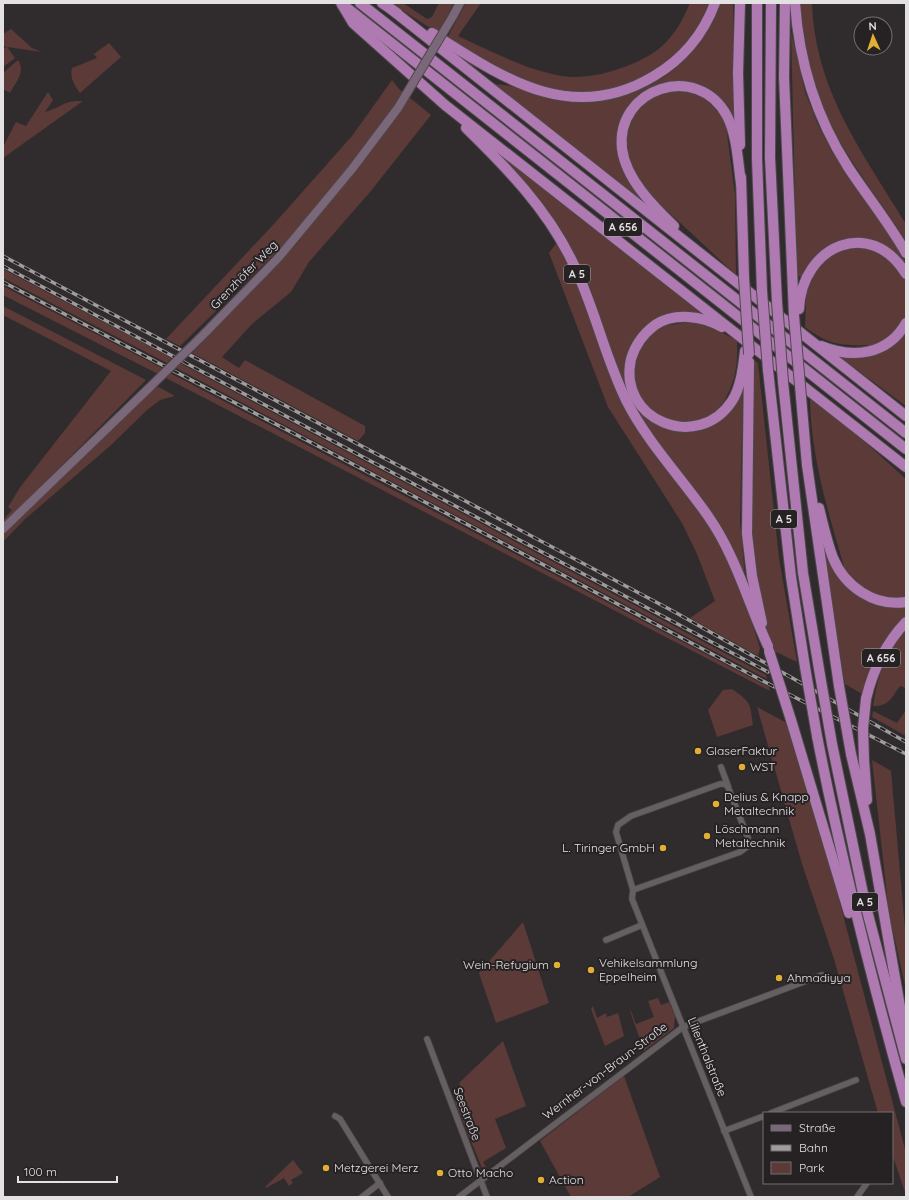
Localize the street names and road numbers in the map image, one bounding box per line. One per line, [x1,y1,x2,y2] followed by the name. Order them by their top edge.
[604,218,642,236] road number: A 656
[207,237,280,312] street label: Grenzhöfer Weg
[564,265,590,283] road number: A 5
[771,510,797,528] road number: A 5
[862,649,900,667] road number: A 656
[852,893,878,911] road number: A 5
[685,1015,730,1099] street label: Lilienthalstraße
[539,1019,670,1122] street label: Wernher-von-Braun-Straße
[450,1085,485,1143] street label: Seestraße

